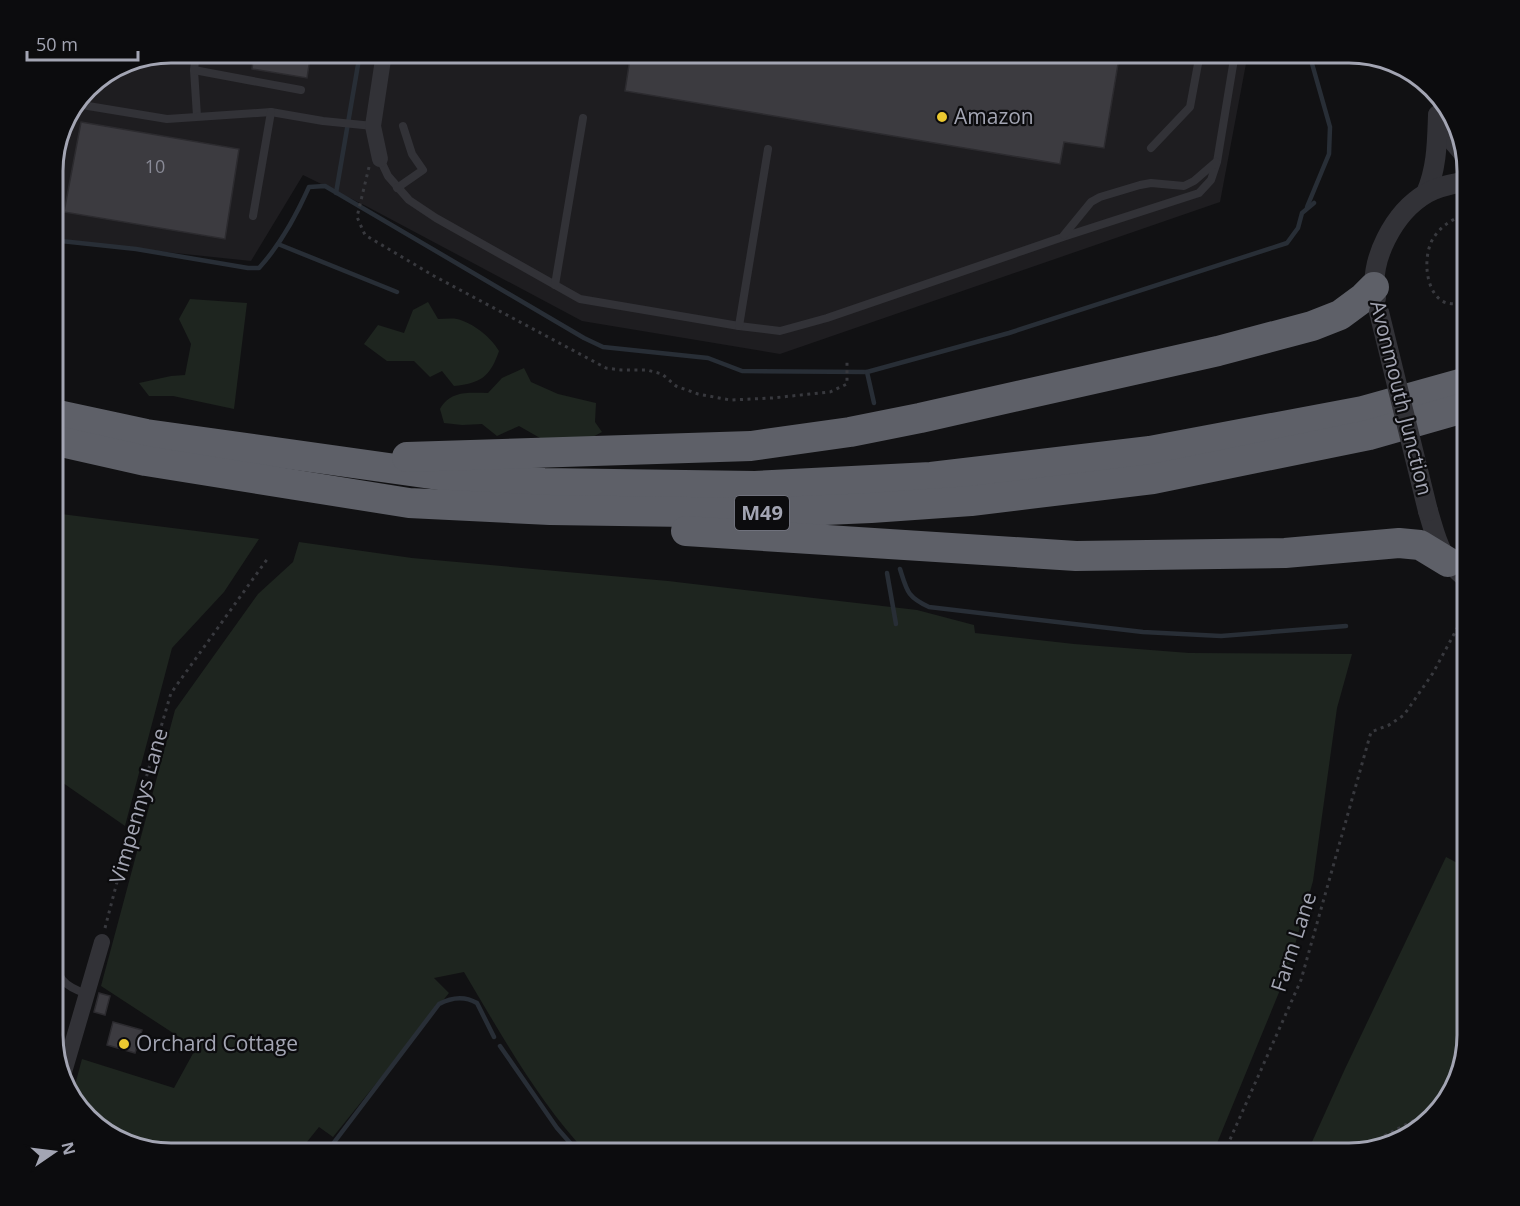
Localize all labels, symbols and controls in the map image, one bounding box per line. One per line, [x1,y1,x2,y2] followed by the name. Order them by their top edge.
[27,24,138,62] scale bar
[36,32,78,56] text: 50 m
[954,102,1034,130] place label: Amazon
[935,110,949,124] marker: Amazon
[145,154,165,178] house number: 10
[1364,297,1440,498] street label: Avonmouth Junction
[735,496,789,530] road number: M49
[102,725,174,887] street label: Vimpennys Lane
[1264,888,1322,995] street label: Farm Lane
[136,1029,298,1057] place label: Orchard Cottage
[117,1037,131,1051] marker: Orchard Cottage
[24,1122,84,1182] north arrow
[56,1139,81,1157] text: N

